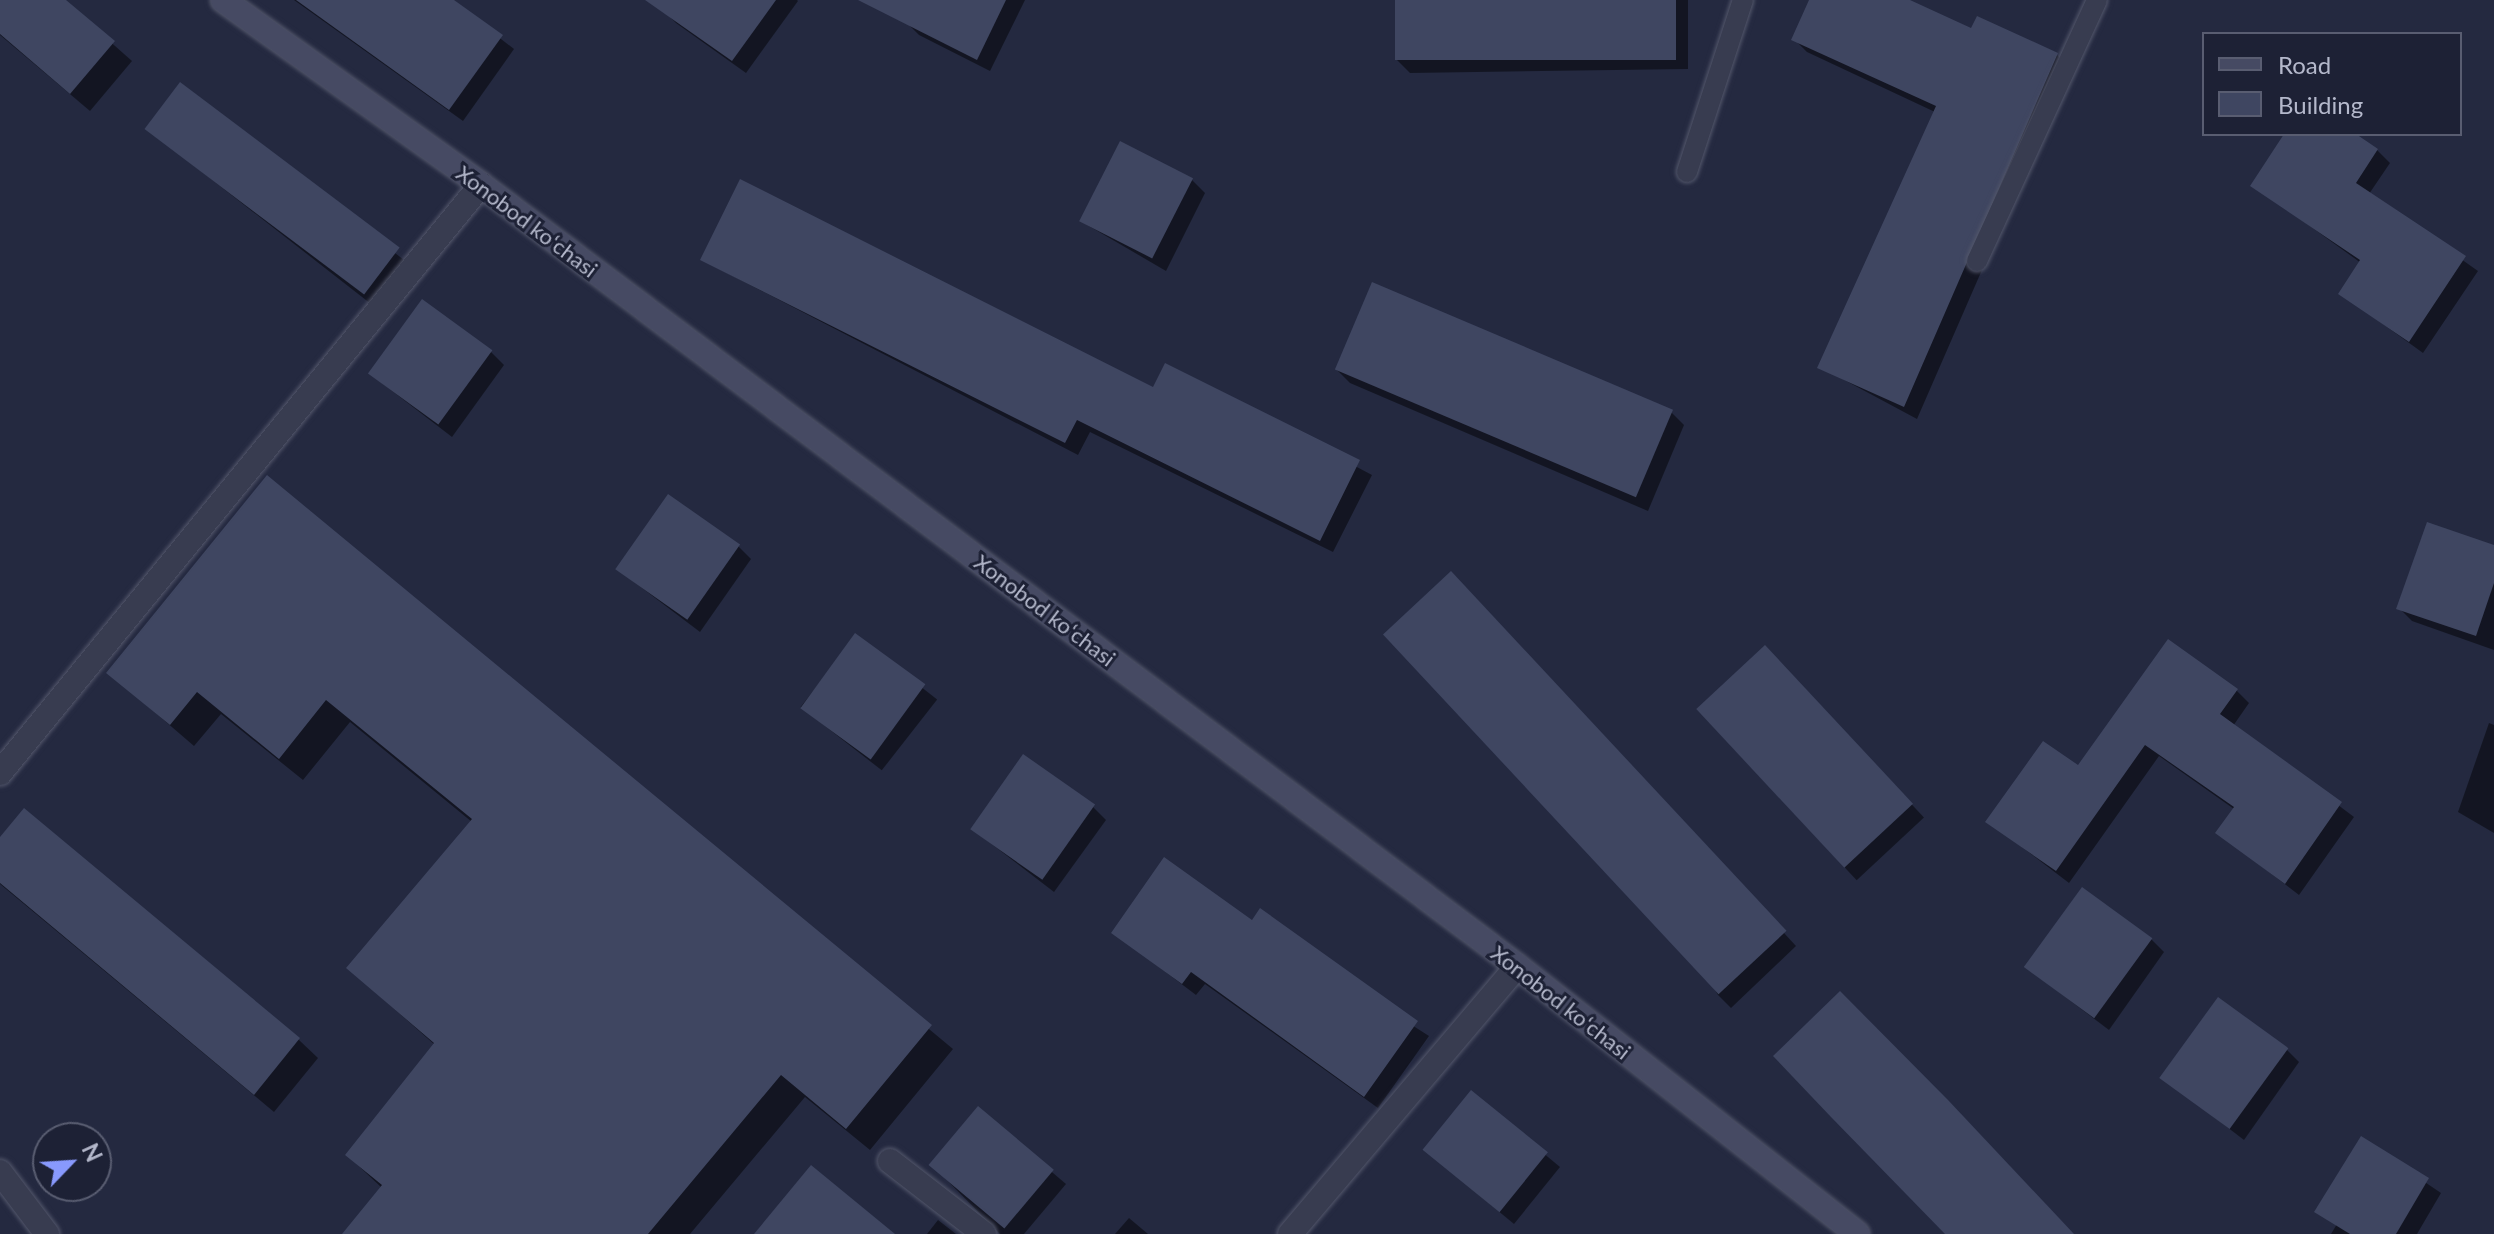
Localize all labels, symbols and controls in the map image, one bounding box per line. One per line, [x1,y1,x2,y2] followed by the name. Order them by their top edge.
[2202,32,2462,136] legend
[2278,50,2331,79] text: Road
[2278,90,2363,119] text: Building
[451,159,603,283] street label: Xonobod koʻchasi
[969,548,1121,672] street label: Xonobod koʻchasi
[1486,939,1636,1065] street label: Xonobod koʻchasi
[32,1122,112,1202] north arrow
[77,1139,108,1166] text: N

